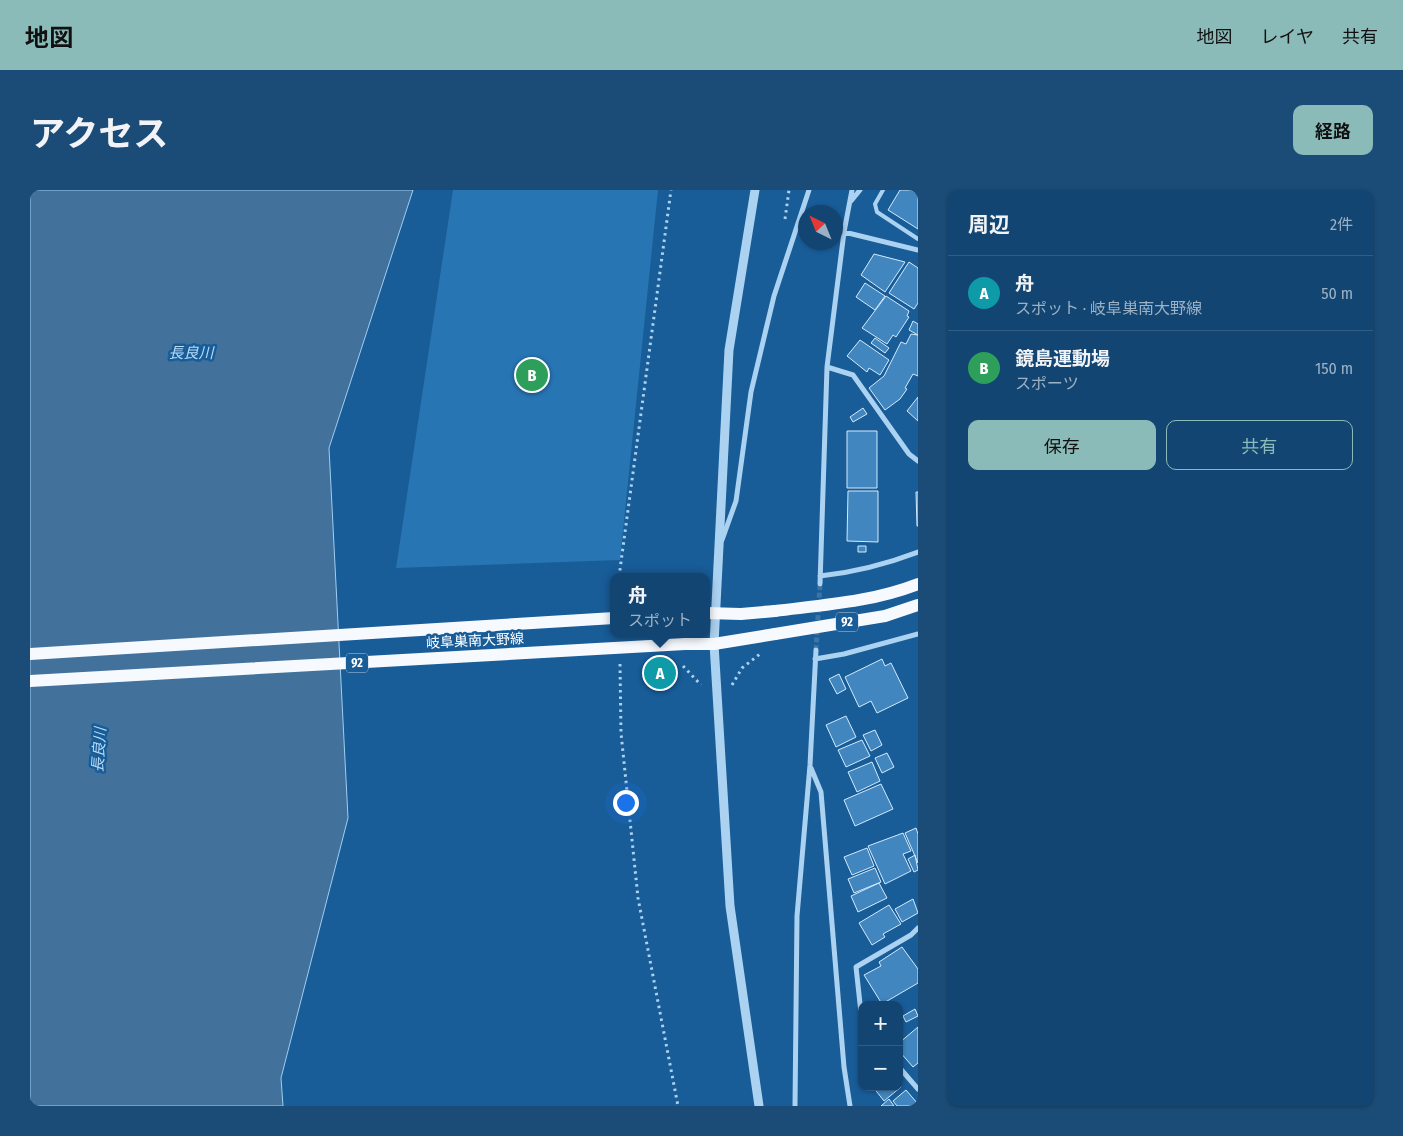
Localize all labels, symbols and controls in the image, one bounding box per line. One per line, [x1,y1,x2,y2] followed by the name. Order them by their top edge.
[25,24,73,52] text: 地図
[1197,26,1233,48] text: 地図
[1261,26,1314,48] text: レイヤ
[1342,26,1378,48] text: 共有
[1293,105,1373,155] button: 経路
[30,113,168,155] text: アクセス
[798,205,843,250] north arrow
[968,212,1010,238] text: 周辺
[1330,215,1353,234] text: 2件
[1015,272,1034,295] text: 舟
[980,284,988,303] text: A
[1321,284,1353,303] text: 50 m
[1015,299,1202,318] text: スポット · 岐阜巣南大野線
[168,344,215,362] water label: 長良川
[1015,347,1110,370] text: 鏡島運動場
[516,356,548,394] pin: B
[980,359,988,378] text: B
[1315,359,1353,378] text: 150 m
[1015,374,1079,393] text: スポーツ
[968,420,1156,470] button: 保存
[1166,420,1353,470] button: 共有
[610,573,710,638] popup
[628,584,647,607] text: 舟
[628,611,692,630] text: スポット
[836,612,858,632] road number: 92
[426,630,524,652] street label: 岐阜巣南大野線
[346,653,368,672] road number: 92
[644,654,676,692] pin: A
[88,725,110,773] water label: 長良川
[613,790,639,816] your location
[858,1001,903,1091] map controls
[858,1001,903,1046] button: +
[858,1046,903,1091] button: −

